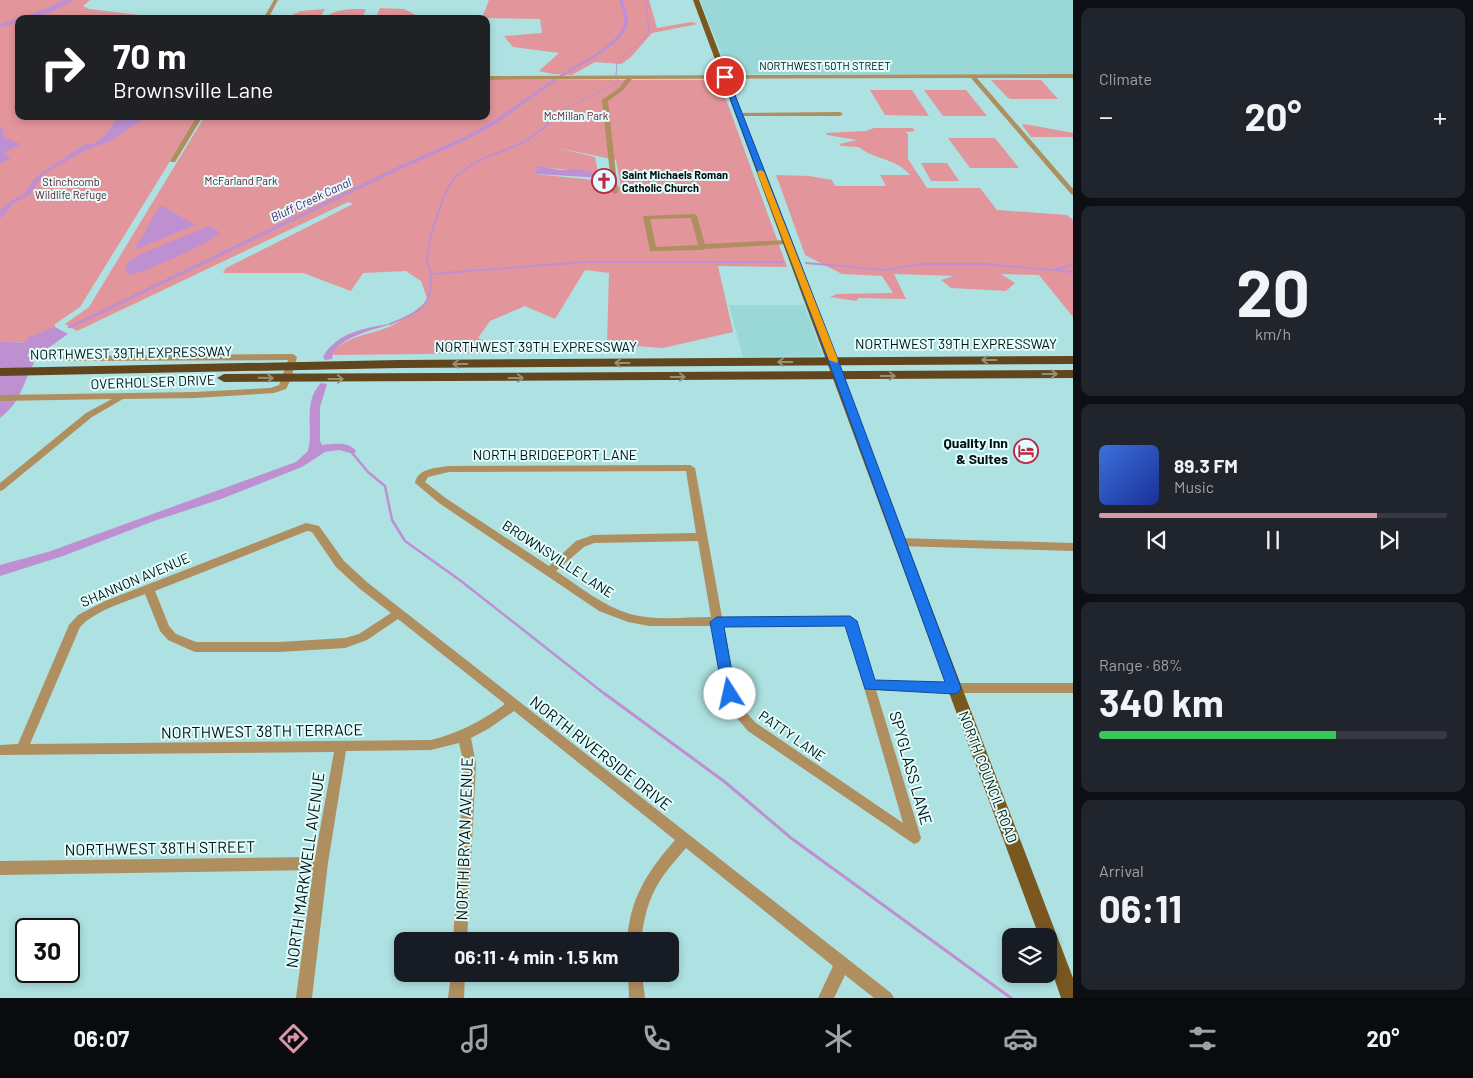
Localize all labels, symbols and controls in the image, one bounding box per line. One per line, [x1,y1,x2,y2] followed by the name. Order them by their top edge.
[113,34,187,76] text: 70 m
[30,35,95,100] icon: right
[704,56,746,98] pin
[759,59,891,72] street label: NORTHWEST 50TH STREET
[711,63,739,91] icon: arrive
[1099,69,1152,88] text: Climate
[113,76,273,102] text: Brownsville Lane
[1244,93,1302,139] text: 20°
[1099,99,1113,133] text: −
[1433,99,1447,133] text: +
[544,109,609,122] park label: McMillan Park
[591,168,617,194] church icon: Saint Michaels Roman Catholic Church
[622,168,728,194] place label: Saint Michaels Roman Catholic Church
[205,174,278,187] park label: McFarland Park
[268,174,353,224] water label: Bluff Creek Canal
[35,175,107,201] park label: Stinchcomb Wildlife Refuge
[1236,252,1310,330] text: 20
[1255,324,1291,343] text: km/h
[855,335,1057,352] street label: NORTHWEST 39TH EXPRESSWAY
[435,338,637,355] street label: NORTHWEST 39TH EXPRESSWAY
[30,342,232,363] street label: NORTHWEST 39TH EXPRESSWAY
[982,356,998,365] one-way arrow
[777,357,793,366] one-way arrow
[615,358,631,368] one-way arrow
[452,359,468,369] one-way arrow
[1042,370,1058,379] one-way arrow
[90,371,216,392] street label: OVERHOLSER DRIVE
[880,371,896,380] one-way arrow
[670,372,686,382] one-way arrow
[508,373,524,383] one-way arrow
[258,374,274,383] one-way arrow
[328,374,344,384] one-way arrow
[944,434,1008,467] place label: Quality Inn & Suites
[1013,438,1039,464] hotel icon: Quality Inn & Suites
[473,446,637,463] street label: NORTH BRIDGEPORT LANE
[1174,454,1238,477] text: 89.3 FM
[1174,477,1214,496] text: Music
[499,516,617,601] street label: BROWNSVILLE LANE
[1143,526,1171,554] icon: previous
[1259,526,1287,554] icon: pause
[1375,526,1403,554] icon: next
[78,549,192,610] street label: SHANNON AVENUE
[1099,655,1183,674] text: Range · 68%
[703,667,755,719] position arrow
[1099,679,1224,725] text: 340 km
[527,691,676,814] street label: NORTH RIVERSIDE DRIVE
[756,707,829,765] street label: PATTY LANE
[886,709,937,827] street label: SPYGLASS LANE
[956,709,1021,845] street label: NORTH COUNCIL ROAD
[161,719,363,742] street label: NORTHWEST 38TH TERRACE
[451,757,476,921] street label: NORTH BRYAN AVENUE
[281,771,328,969] street label: NORTH MARKWELL AVENUE
[65,836,255,859] street label: NORTHWEST 38TH STREET
[1099,861,1144,880] text: Arrival
[1099,885,1182,931] text: 06:11
[15,918,80,983] speed limit sign: 30
[1002,928,1057,983] map controls
[1002,928,1057,983] button: layers
[455,945,618,968] text: 06:11 · 4 min · 1.5 km
[276,1021,311,1056] icon: directions
[458,1021,493,1056] icon: music
[639,1021,674,1056] icon: phone
[821,1021,856,1056] icon: climate
[1003,1021,1038,1056] icon: car
[1185,1021,1220,1056] icon: filters
[73,1025,129,1051] text: 06:07
[1366,1025,1400,1051] text: 20°

